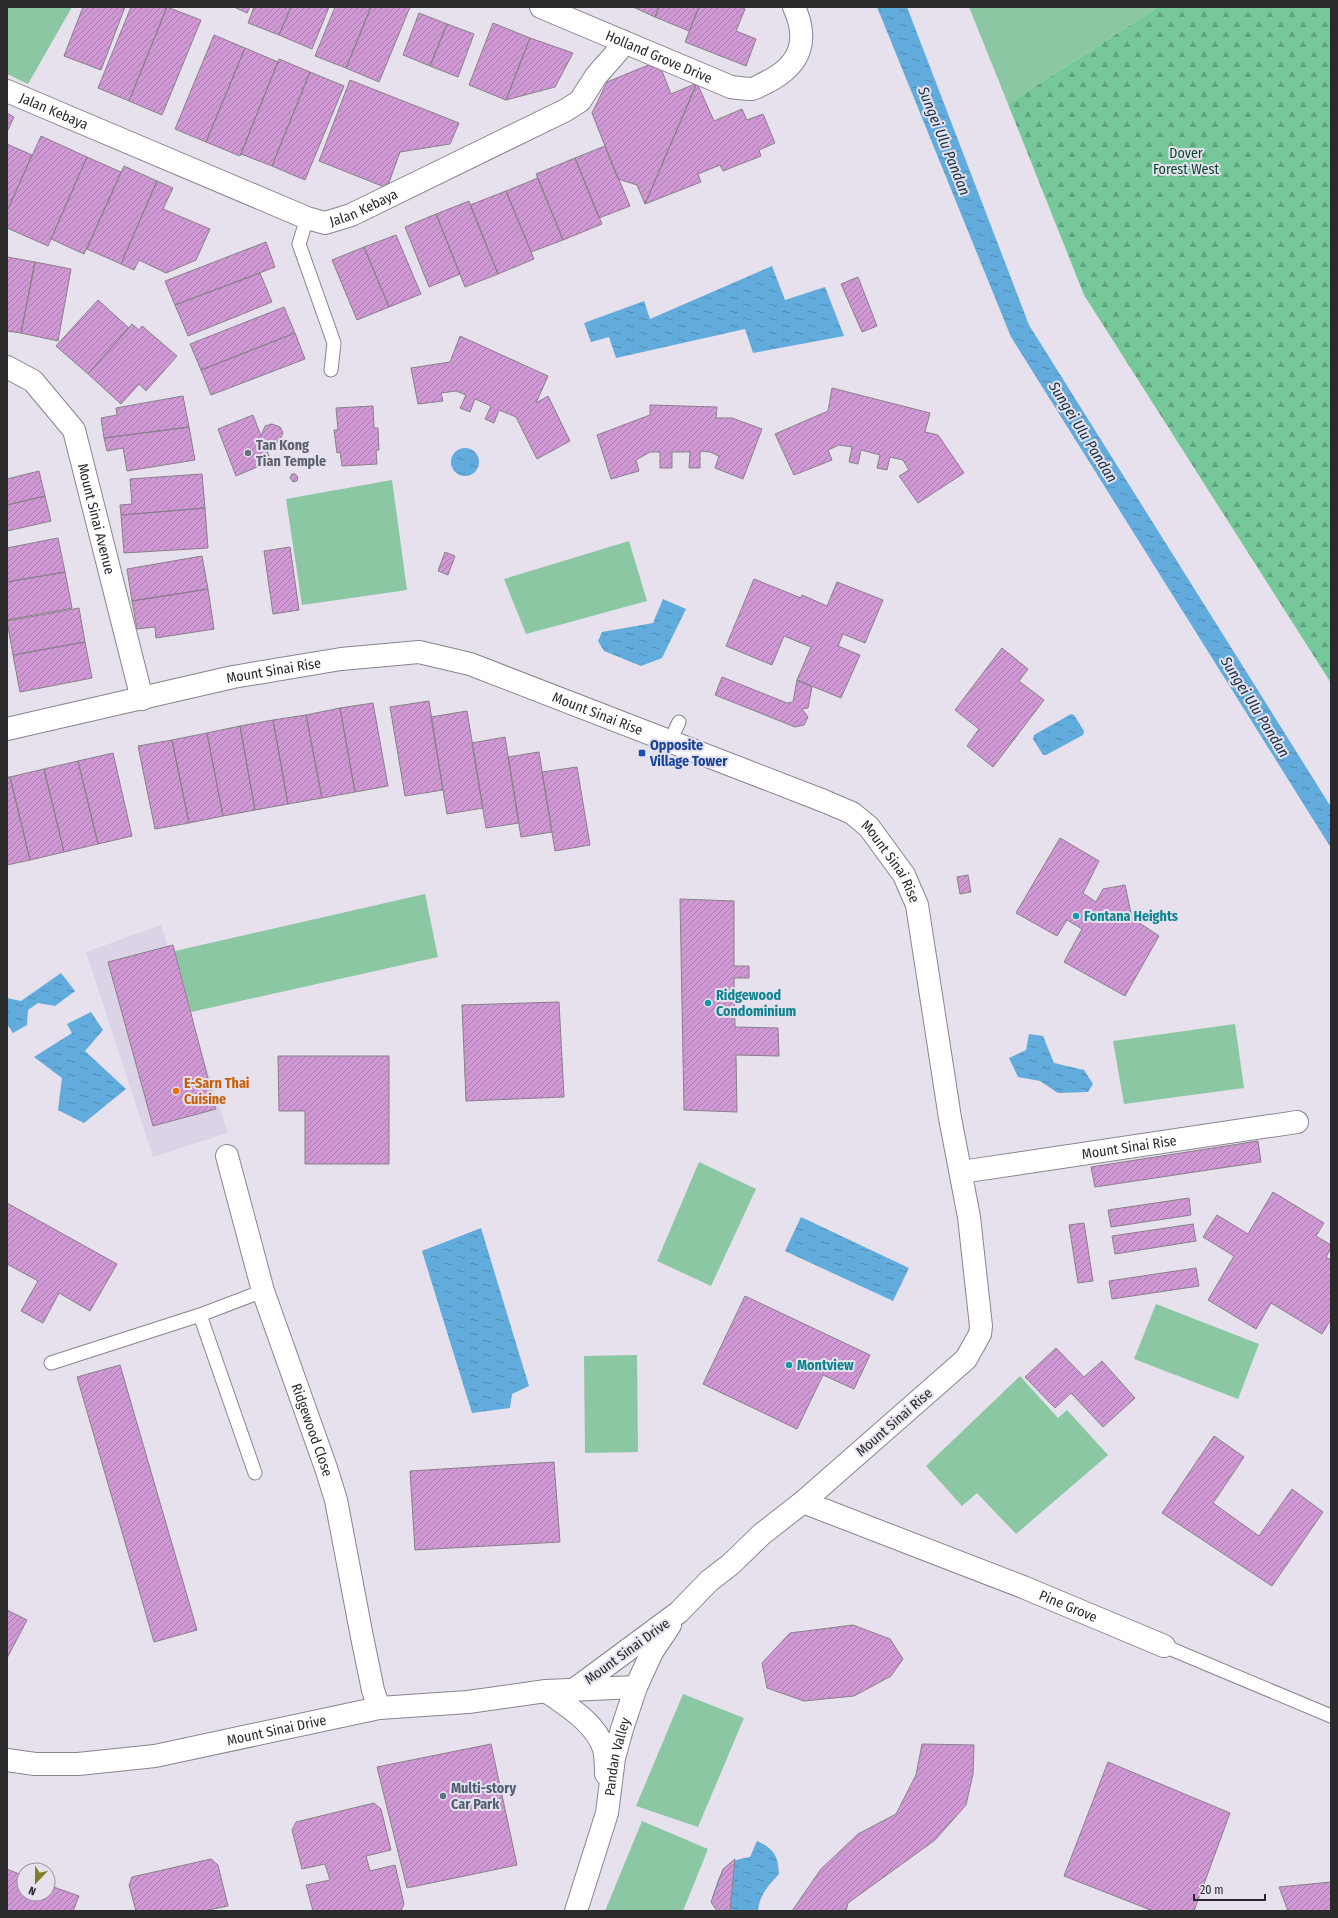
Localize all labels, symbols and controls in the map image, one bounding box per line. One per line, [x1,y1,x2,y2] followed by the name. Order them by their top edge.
[603,27,715,87] street label: Holland Grove Drive
[914,83,974,198] water label: Sungei Ulu Pandan
[17,89,91,133] street label: Jalan Kebaya
[1153,145,1219,178] park label: Dover Forest West
[328,185,401,230] street label: Jalan Kebaya
[1044,377,1121,486] water label: Sungei Ulu Pandan
[256,437,326,470] place label: Tan Kong Tian Temple
[243,448,253,458] marker: Tan Kong Tian Temple
[74,462,118,576] street label: Mount Sinai Avenue
[1216,652,1293,761] water label: Sungei Ulu Pandan
[225,654,322,687] street label: Mount Sinai Rise
[550,689,645,739] street label: Mount Sinai Rise
[649,737,728,770] place label: Opposite Village Tower
[637,748,647,758] marker: Opposite Village Tower
[858,816,923,905] street label: Mount Sinai Rise
[1084,908,1178,925] place label: Fontana Heights
[1071,911,1081,921] marker: Fontana Heights
[716,987,797,1020] place label: Ridgewood Condominium
[703,998,713,1008] marker: Ridgewood Condominium
[184,1075,250,1108] place label: E-Sarn Thai Cuisine
[171,1086,181,1096] marker: E-Sarn Thai Cuisine
[1081,1132,1178,1163] street label: Mount Sinai Rise
[797,1357,854,1374] place label: Montview
[784,1360,794,1370] marker: Montview
[288,1381,336,1479] street label: Ridgewood Close
[853,1385,936,1460] street label: Mount Sinai Rise
[1037,1587,1100,1626] street label: Pine Grove
[581,1615,673,1688] street label: Mount Sinai Drive
[225,1712,328,1749] street label: Mount Sinai Drive
[601,1715,634,1797] street label: Pandan Valley
[451,1780,516,1813] place label: Multi-story Car Park
[438,1791,448,1801] marker: Multi-story Car Park
[16,1862,56,1902] north arrow
[1194,1876,1265,1902] scale bar
[1200,1883,1224,1897] text: 20 m
[27,1884,38,1898] text: N

